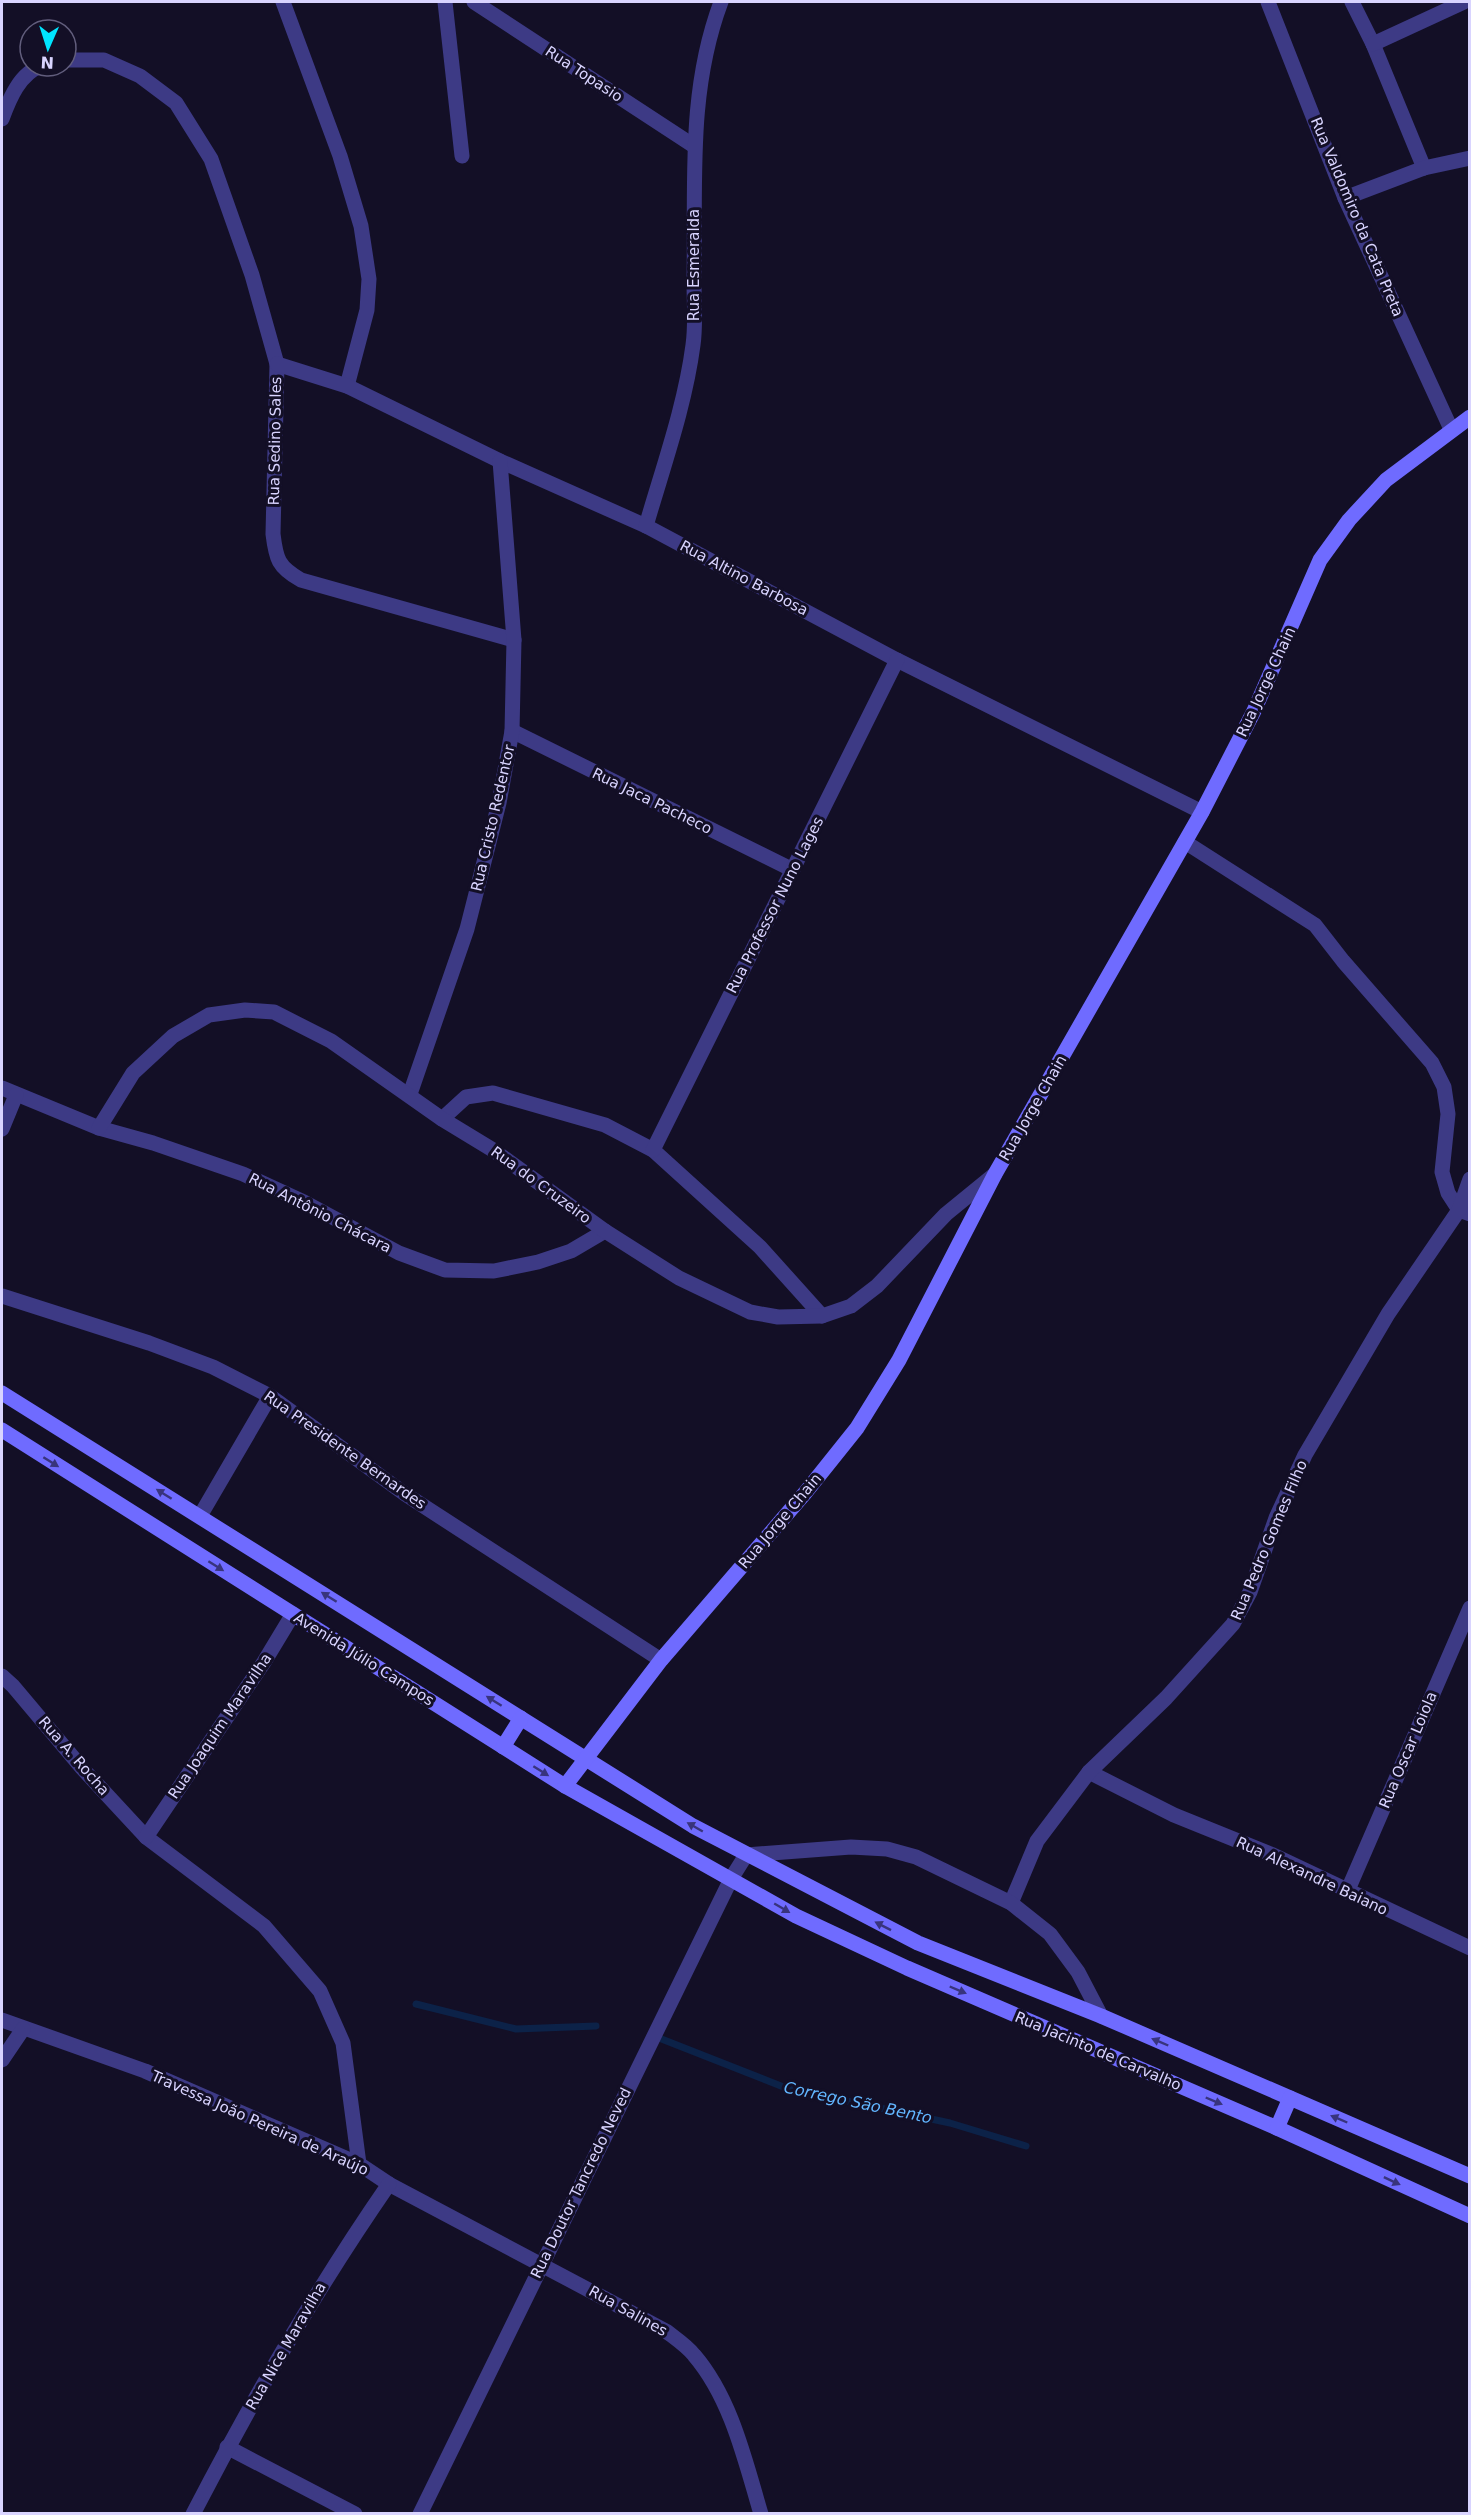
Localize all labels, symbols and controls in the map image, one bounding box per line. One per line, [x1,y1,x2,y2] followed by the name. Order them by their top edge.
[18,18,78,78] north arrow
[542,42,626,106] street label: Rua Topasio
[40,53,54,72] text: N
[1307,115,1407,319] street label: Rua Valdomiro da Cata Preta
[685,209,703,321] street label: Rua Esmeralda
[265,376,285,506] street label: Rua Sedino Sales
[677,537,811,619] street label: Rua Altino Barbosa
[1233,624,1299,740] street label: Rua Jorge Chain
[467,742,519,893] street label: Rua Cristo Redentor
[589,764,715,838] street label: Rua Jaca Pacheco
[723,814,827,996] street label: Rua Professor Nuno Lages
[995,1052,1071,1164] street label: Rua Jorge Chain
[488,1143,594,1227] street label: Rua do Cruzeiro
[246,1169,394,1257] street label: Rua Antônio Chácara
[260,1387,430,1513] street label: Rua Presidente Bernardes
[43,1456,59,1467] one-way arrow
[1227,1457,1311,1623] street label: Rua Pedro Gomes Filho
[735,1470,825,1572] street label: Rua Jorge Chain
[156,1488,172,1499] one-way arrow
[208,1560,224,1571] one-way arrow
[321,1591,338,1602] one-way arrow
[291,1609,437,1710] street label: Avenida Júlio Campos
[164,1650,276,1802] street label: Rua Joaquim Maravilha
[1375,1689,1441,1811] street label: Rua Oscar Loiola
[486,1696,502,1707] one-way arrow
[35,1713,113,1799] street label: Rua A. Rocha
[533,1765,549,1776] one-way arrow
[686,1822,703,1832] one-way arrow
[1233,1833,1391,1919] street label: Rua Alexandre Baiano
[774,1903,791,1913] one-way arrow
[875,1921,892,1930] one-way arrow
[950,1986,967,1995] one-way arrow
[1012,2008,1184,2094] street label: Rua Jacinto de Carvalho
[1150,2037,1168,2047] one-way arrow
[148,2066,371,2179] street label: Travessa João Pereira de Araújo
[782,2078,934,2128] water label: Corrego São Bento
[527,2085,635,2281] street label: Rua Doutor Tancredo Neved
[1206,2096,1224,2106] one-way arrow
[1330,2115,1347,2124] one-way arrow
[1384,2176,1402,2186] one-way arrow
[242,2279,330,2413] street label: Rua Nice Maravilha
[586,2282,670,2340] street label: Rua Salines

